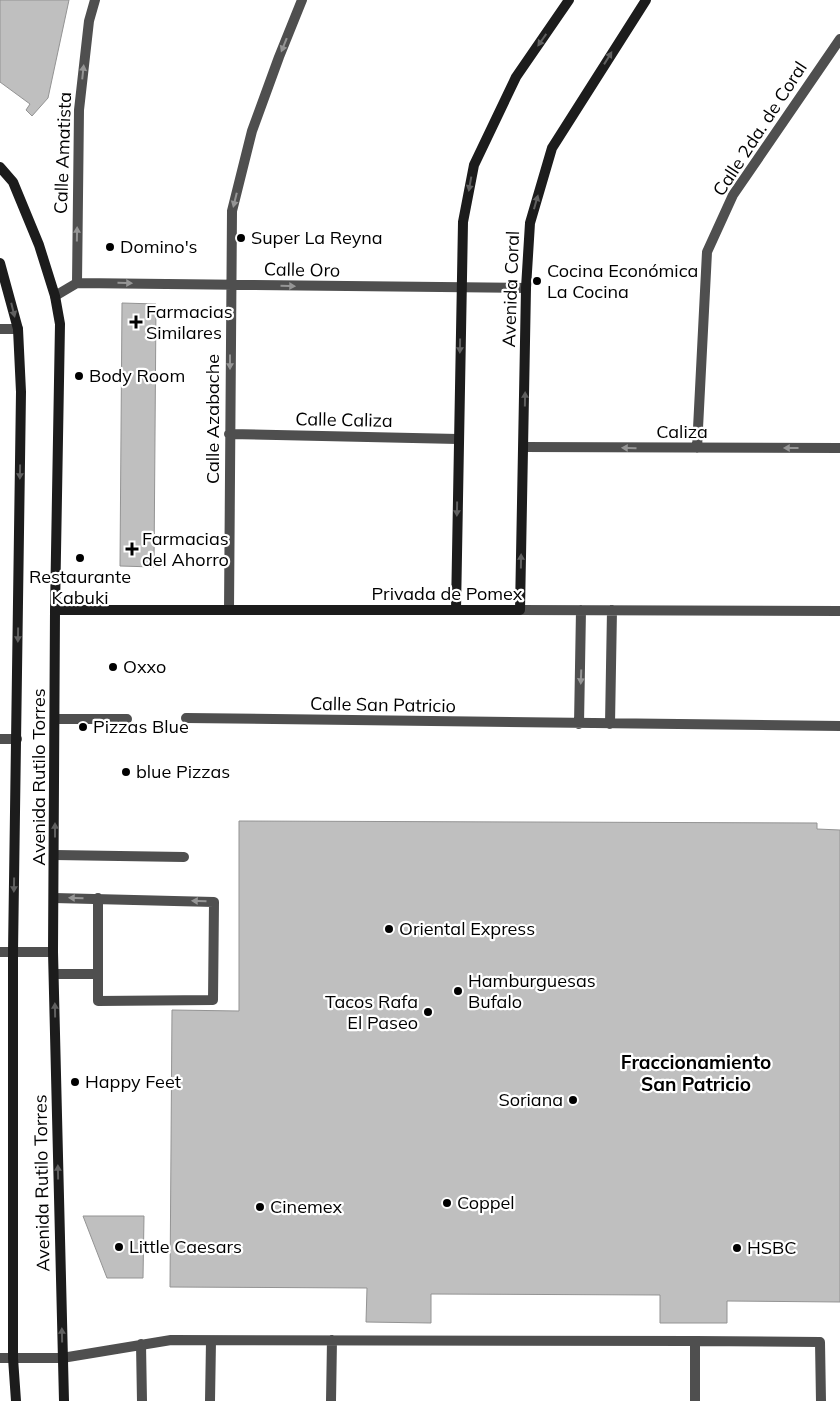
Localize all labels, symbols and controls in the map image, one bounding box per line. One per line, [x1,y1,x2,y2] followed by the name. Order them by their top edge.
[537,33,547,47] one-way arrow
[279,38,287,52] one-way arrow
[604,52,613,65] one-way arrow
[707,57,812,200] street label: Calle 2da. de Coral
[79,64,87,80] one-way arrow
[49,92,76,214] street label: Calle Amatista
[466,177,474,192] one-way arrow
[231,192,239,207] one-way arrow
[532,195,540,210] one-way arrow
[73,226,81,242] one-way arrow
[251,226,383,249] place label: Super La Reyna
[497,230,524,348] street label: Avenida Coral
[235,232,247,244] marker: Super La Reyna
[120,235,198,258] place label: Domino's
[104,241,116,253] marker: Domino's
[264,257,340,282] street label: Calle Oro
[547,259,698,303] place label: Cocina Económica La Cocina
[531,275,543,287] marker: Cocina Económica La Cocina
[118,280,134,288] one-way arrow
[280,282,296,290] one-way arrow
[146,300,233,344] place label: Farmacias Similares
[9,303,17,318] one-way arrow
[130,316,142,328] marker: Farmacias Similares
[455,339,463,355] one-way arrow
[201,354,224,484] street label: Calle Azabache
[226,354,234,370] one-way arrow
[89,364,185,387] place label: Body Room
[73,370,85,382] marker: Body Room
[521,391,529,407] one-way arrow
[295,407,393,432] street label: Calle Caliza
[656,420,708,443] street label: Caliza
[621,444,637,452] one-way arrow
[783,444,799,452] one-way arrow
[16,464,24,480] one-way arrow
[453,501,461,517] one-way arrow
[142,527,229,571] place label: Farmacias del Ahorro
[126,543,138,555] marker: Farmacias del Ahorro
[74,552,86,564] marker: Restaurante Kabuki
[518,553,526,569] one-way arrow
[29,565,131,609] place label: Restaurante Kabuki
[372,582,523,605] street label: Privada de Pomex
[14,627,22,643] one-way arrow
[123,655,166,678] place label: Oxxo
[107,661,119,673] marker: Oxxo
[576,669,584,685] one-way arrow
[27,688,50,866] street label: Avenida Rutilo Torres
[310,692,456,717] street label: Calle San Patricio
[93,715,189,738] place label: Pizzas Blue
[77,721,89,733] marker: Pizzas Blue
[136,760,230,783] place label: blue Pizzas
[120,766,132,778] marker: blue Pizzas
[51,822,59,838] one-way arrow
[10,877,18,893] one-way arrow
[68,894,84,902] one-way arrow
[191,897,207,905] one-way arrow
[399,917,535,940] place label: Oriental Express
[383,923,395,935] marker: Oriental Express
[468,969,596,1013] place label: Hamburguesas Bufalo
[452,985,464,997] marker: Hamburguesas Bufalo
[325,990,418,1034] place label: Tacos Rafa El Paseo
[51,1002,59,1018] one-way arrow
[422,1006,434,1018] marker: Tacos Rafa El Paseo
[621,1050,771,1096] district label: Fraccionamiento San Patricio
[85,1070,181,1093] place label: Happy Feet
[69,1076,81,1088] marker: Happy Feet
[499,1088,563,1111] place label: Soriana
[28,1094,55,1272] street label: Avenida Rutilo Torres
[567,1094,579,1106] marker: Soriana
[54,1164,62,1180] one-way arrow
[457,1191,515,1214] place label: Coppel
[270,1195,342,1218] place label: Cinemex
[441,1197,453,1209] marker: Coppel
[254,1201,266,1213] marker: Cinemex
[129,1235,242,1258] place label: Little Caesars
[747,1236,797,1259] place label: HSBC
[113,1241,125,1253] marker: Little Caesars
[731,1242,743,1254] marker: HSBC
[58,1327,66,1343] one-way arrow

